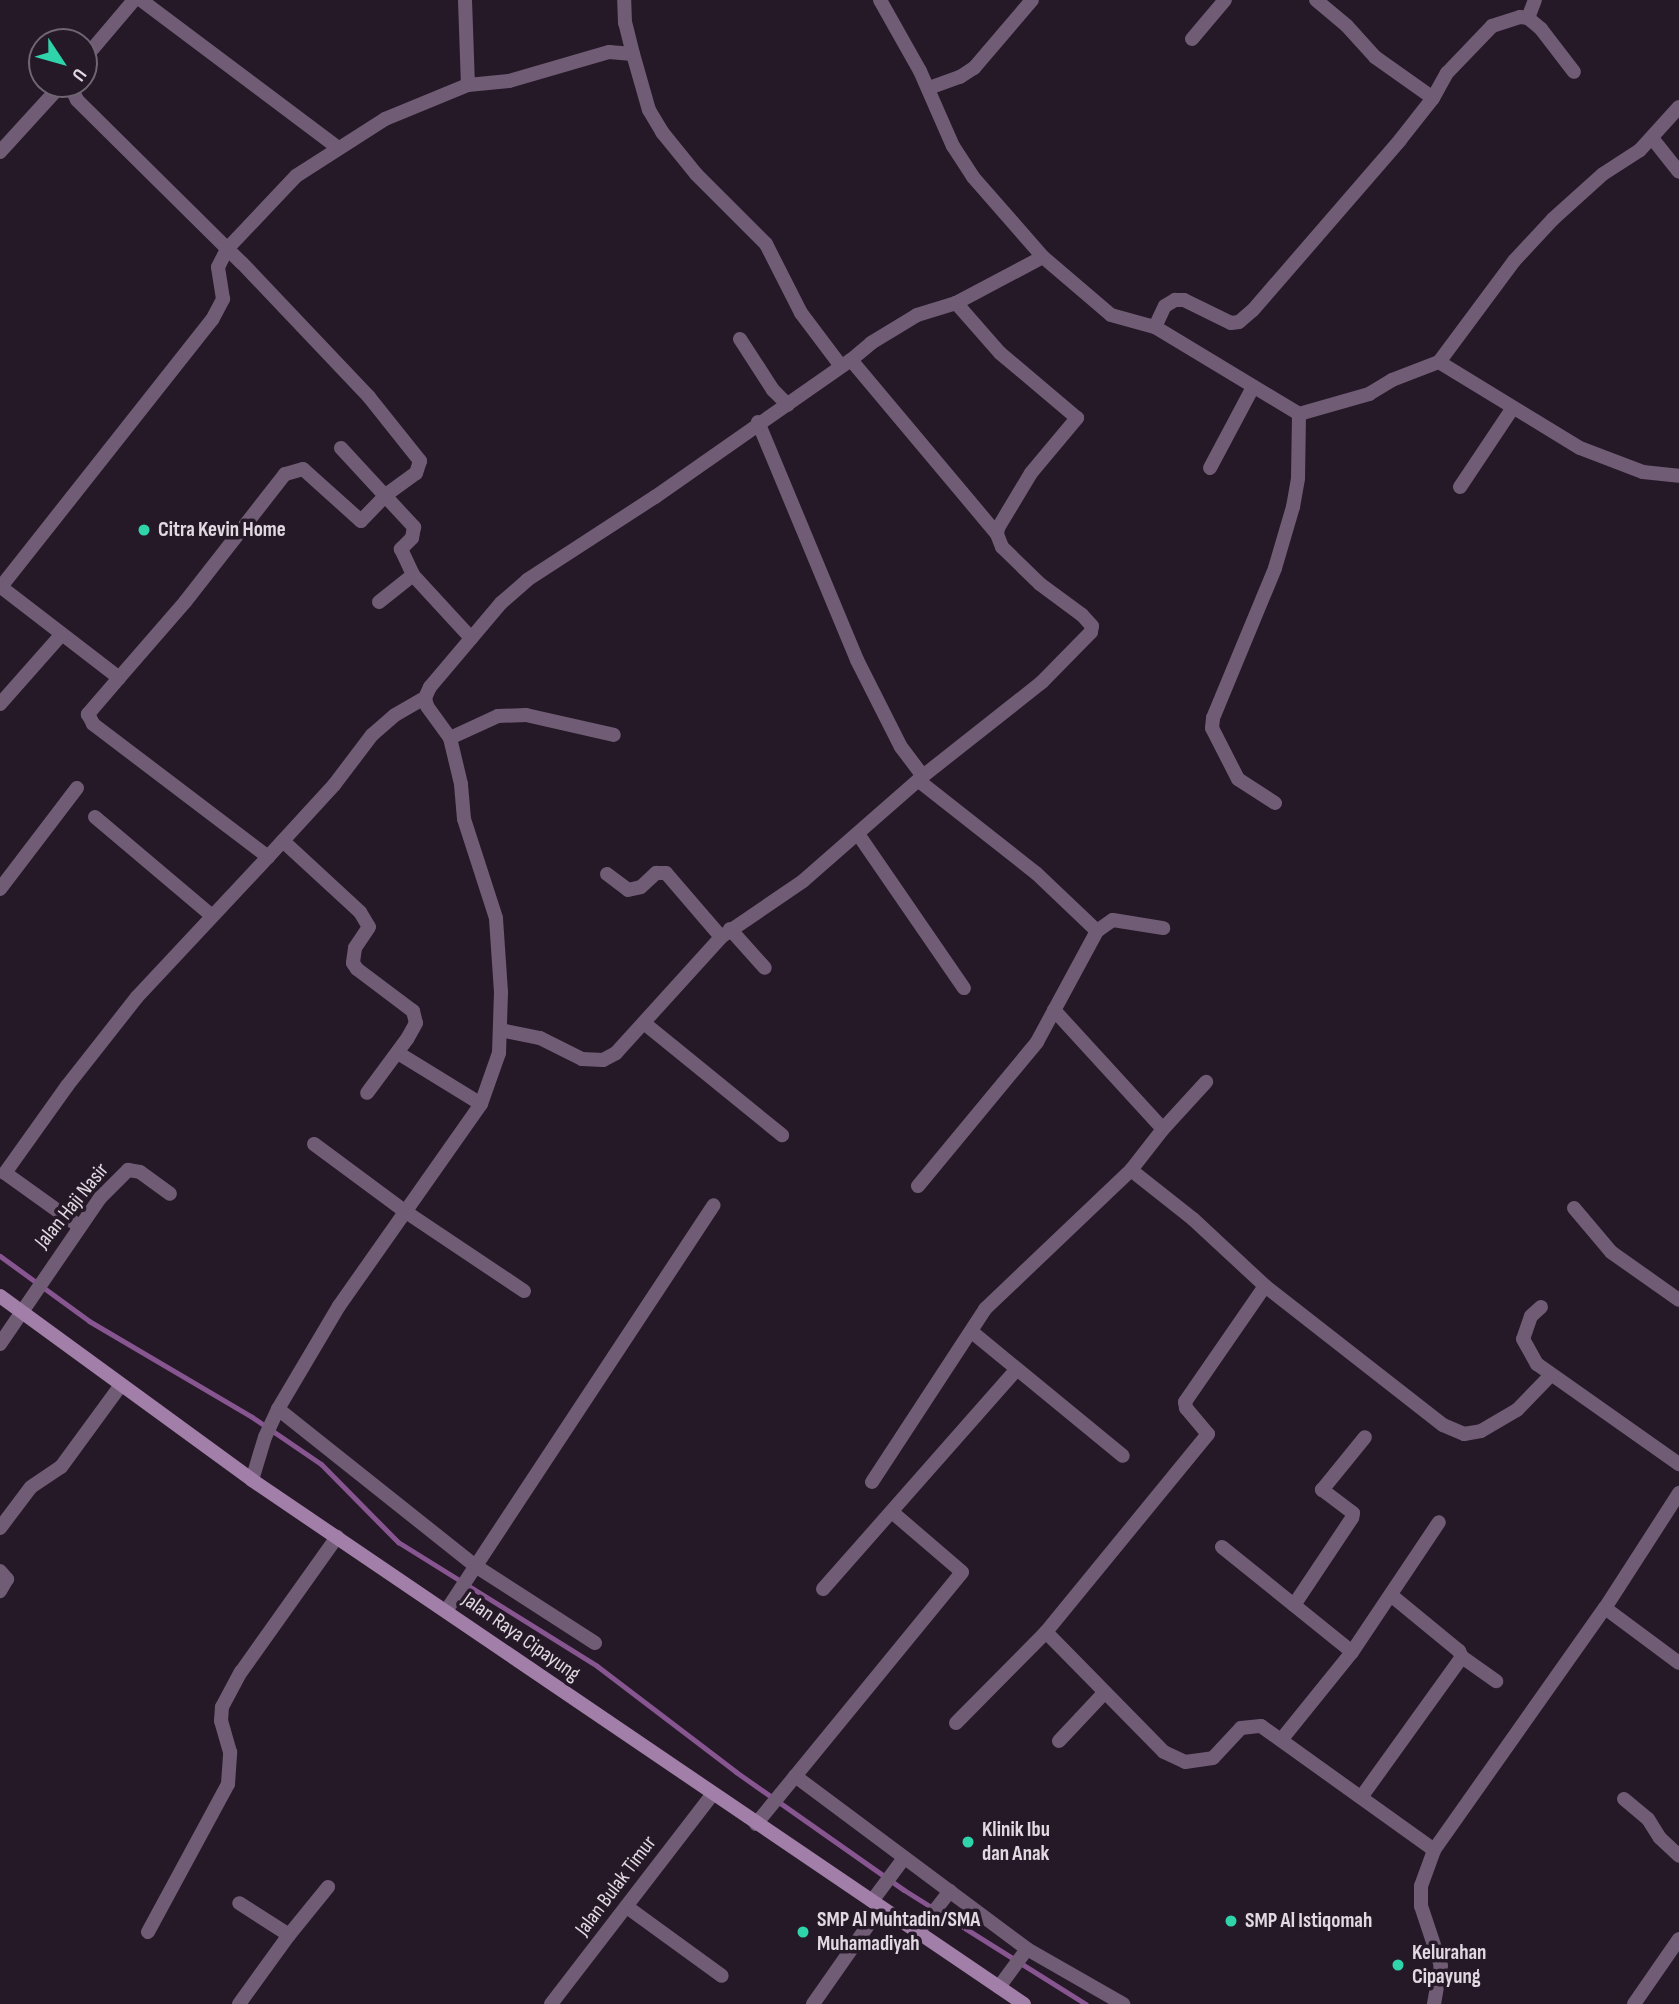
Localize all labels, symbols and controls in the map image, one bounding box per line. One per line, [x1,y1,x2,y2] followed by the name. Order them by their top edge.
[28,28,98,98] north arrow
[67,64,91,85] text: U
[158,517,286,543] place label: Citra Kevin Home
[136,522,152,538] marker: Citra Kevin Home
[30,1158,114,1254] street label: Jalan Haji Nasir
[457,1587,585,1687] street label: Jalan Raya Cipayung
[982,1817,1050,1867] place label: Klinik Ibu dan Anak
[570,1831,662,1941] street label: Jalan Bulak Timur
[960,1834,976,1850] marker: Klinik Ibu dan Anak
[817,1907,980,1957] place label: SMP Al Muhtadin/SMA Muhamadiyah
[1245,1908,1372,1934] place label: SMP Al Istiqomah
[1223,1913,1239,1929] marker: SMP Al Istiqomah
[795,1924,811,1940] marker: SMP Al Muhtadin/SMA Muhamadiyah
[1412,1940,1486,1990] place label: Kelurahan Cipayung
[1390,1957,1406,1973] marker: Kelurahan Cipayung

